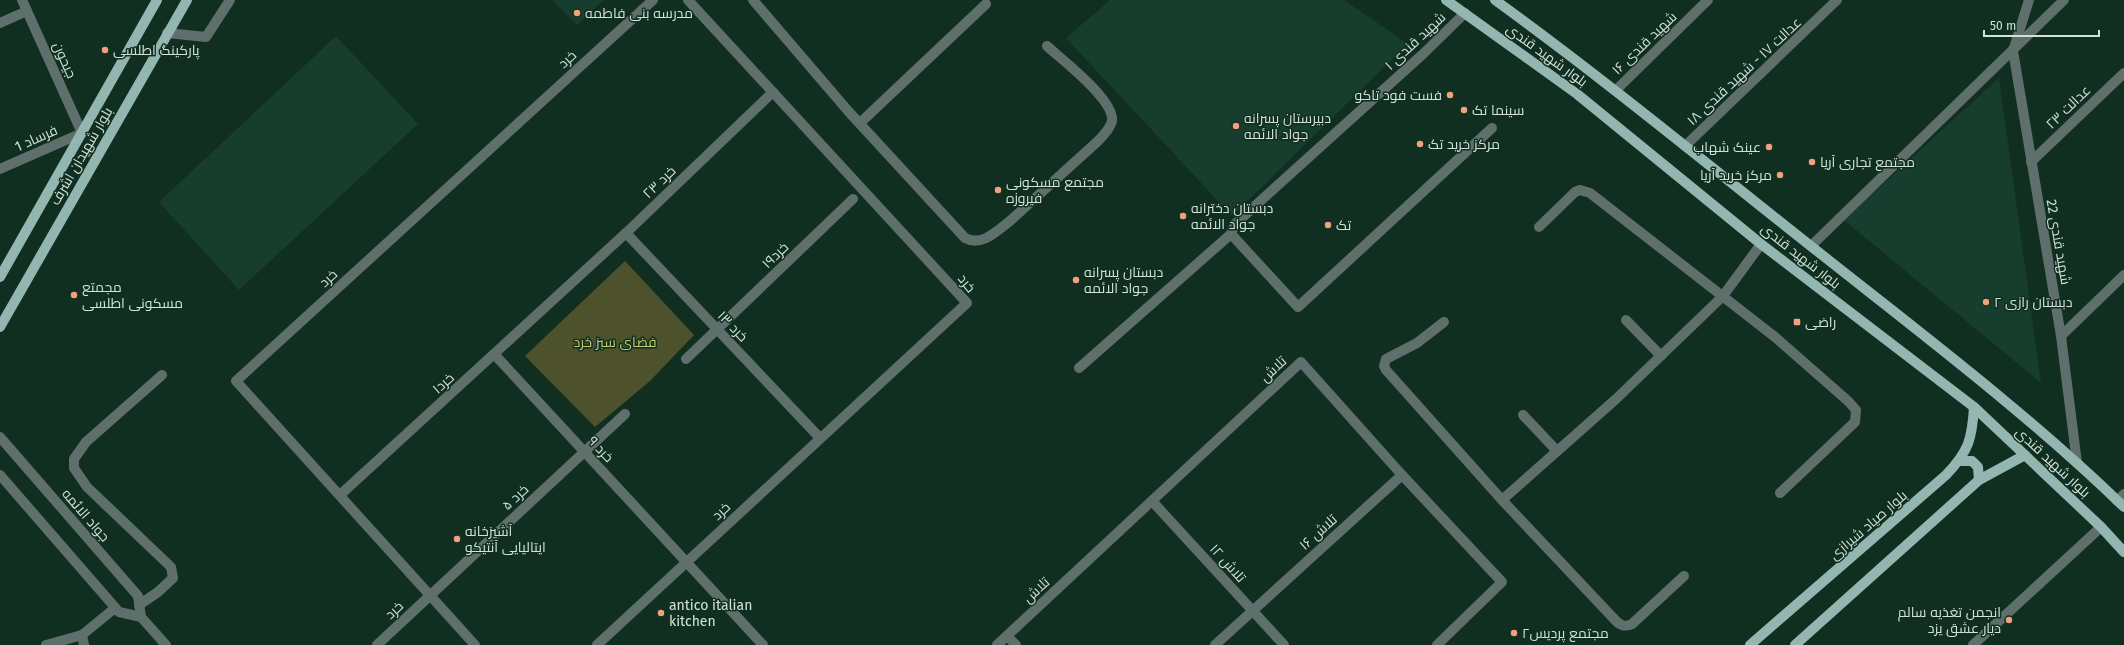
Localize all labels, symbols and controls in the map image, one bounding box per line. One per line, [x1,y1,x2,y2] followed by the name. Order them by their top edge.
[585,5,693,22] place label: مدرسه بنی فاطمه
[572,8,582,18] marker: مدرسه بنی فاطمه
[1608,8,1680,78] street label: شهید قندی ۱۶
[1381,9,1449,74] street label: شهيد قندی ۱
[1984,12,2099,38] scale bar
[1684,14,1805,129] street label: عدالت ۱۷ - شهید قندی ۱۸
[1990,19,2016,33] text: 50 m
[1503,20,1591,91] street label: بلوار شهید قندی
[49,40,80,81] street label: جیحون
[113,42,200,60] place label: پارکینگ اطلسی
[100,45,110,55] marker: پارکینگ اطلسی
[555,47,580,72] street label: خرد
[2043,82,2094,133] street label: عدالت ۲۳
[1355,87,1442,104] place label: فست فود تاکو
[1445,90,1455,100] marker: فست فود تاکو
[1472,102,1524,119] place label: سینما تک
[47,104,116,208] street label: بلوار شهیدان اشرف
[1459,105,1469,115] marker: سینما تک
[1244,110,1331,143] place label: دبیرستان پسرانه جواد الائمه
[1231,121,1241,131] marker: دبیرستان پسرانه جواد الائمه
[12,122,60,155] street label: فرساد 1
[1428,136,1500,153] place label: مرکز خرید تک
[1415,139,1425,149] marker: مرکز خرید تک
[1693,139,1761,156] place label: عینک شهاب
[1764,142,1774,152] marker: عینک شهاب
[1820,154,1915,171] place label: مجتمع تجاری آریا
[1807,157,1817,167] marker: مجتمع تجاری آریا
[639,163,679,202] street label: خرد ۲۳
[1700,167,1772,184] place label: مرکز خرید آریا
[1775,170,1785,180] marker: مرکز خرید آریا
[1006,174,1104,207] place label: مجتمع مسکونی فیروزه
[993,185,1003,195] marker: مجتمع مسکونی فیروزه
[2043,198,2074,286] street label: شهید قندی 22
[1191,200,1273,233] place label: دبستان دخترانه جواد الائمه
[1178,211,1188,221] marker: دبستان دخترانه جواد الائمه
[1336,217,1351,234] place label: تک
[1323,220,1333,230] marker: تک
[1758,220,1844,293] street label: بلوار شهید قندی
[759,239,792,272] street label: خرد۱۹
[1084,264,1163,297] place label: دبستان پسرانه جواد الائمه
[316,266,341,291] street label: خرد
[954,271,979,296] street label: خرد
[1071,275,1081,285] marker: دبستان پسرانه جواد الائمه
[82,279,183,312] place label: مجمتع مسکونی اطلسی
[69,290,79,300] marker: مجمتع مسکونی اطلسی
[1994,294,2073,311] place label: دبستان رازی ۲
[1981,297,1991,307] marker: دبستان رازی ۲
[714,307,751,345] street label: خرد ۱۳
[1805,314,1836,331] place label: راضی
[1792,317,1802,327] marker: راضی
[573,334,657,351] park label: فضای سبز خرد
[1257,353,1290,386] street label: تلاش
[429,369,458,397] street label: خرد۱
[2012,423,2094,501] street label: بلوار شهید قندی
[584,433,617,466] street label: خرد ۹
[499,481,532,514] street label: خرد ۵
[58,486,113,545] street label: جواد الائمه
[1826,487,1911,564] street label: بلوار صیاد شیرازی
[709,499,734,524] street label: خرد
[1296,511,1341,554] street label: تلاش ۱۶
[465,523,546,556] place label: آشپزخانه ایتالیایی آنتیکو
[452,534,462,544] marker: آشپزخانه ایتالیایی آنتیکو
[1206,541,1249,586] street label: تلاش ۱۲
[1020,574,1053,607] street label: تلاش
[669,597,752,630] place label: antico italian kitchen
[382,598,407,623] street label: خرد
[1898,604,2001,637] place label: انجمن تغذیه سالم دیار عشق یزد
[656,608,666,618] marker: antico italian kitchen
[2004,615,2014,625] marker: انجمن تغذیه سالم دیار عشق یزد
[1522,625,1609,643] place label: مجتمع پردیس۲
[1509,628,1519,638] marker: مجتمع پردیس۲

